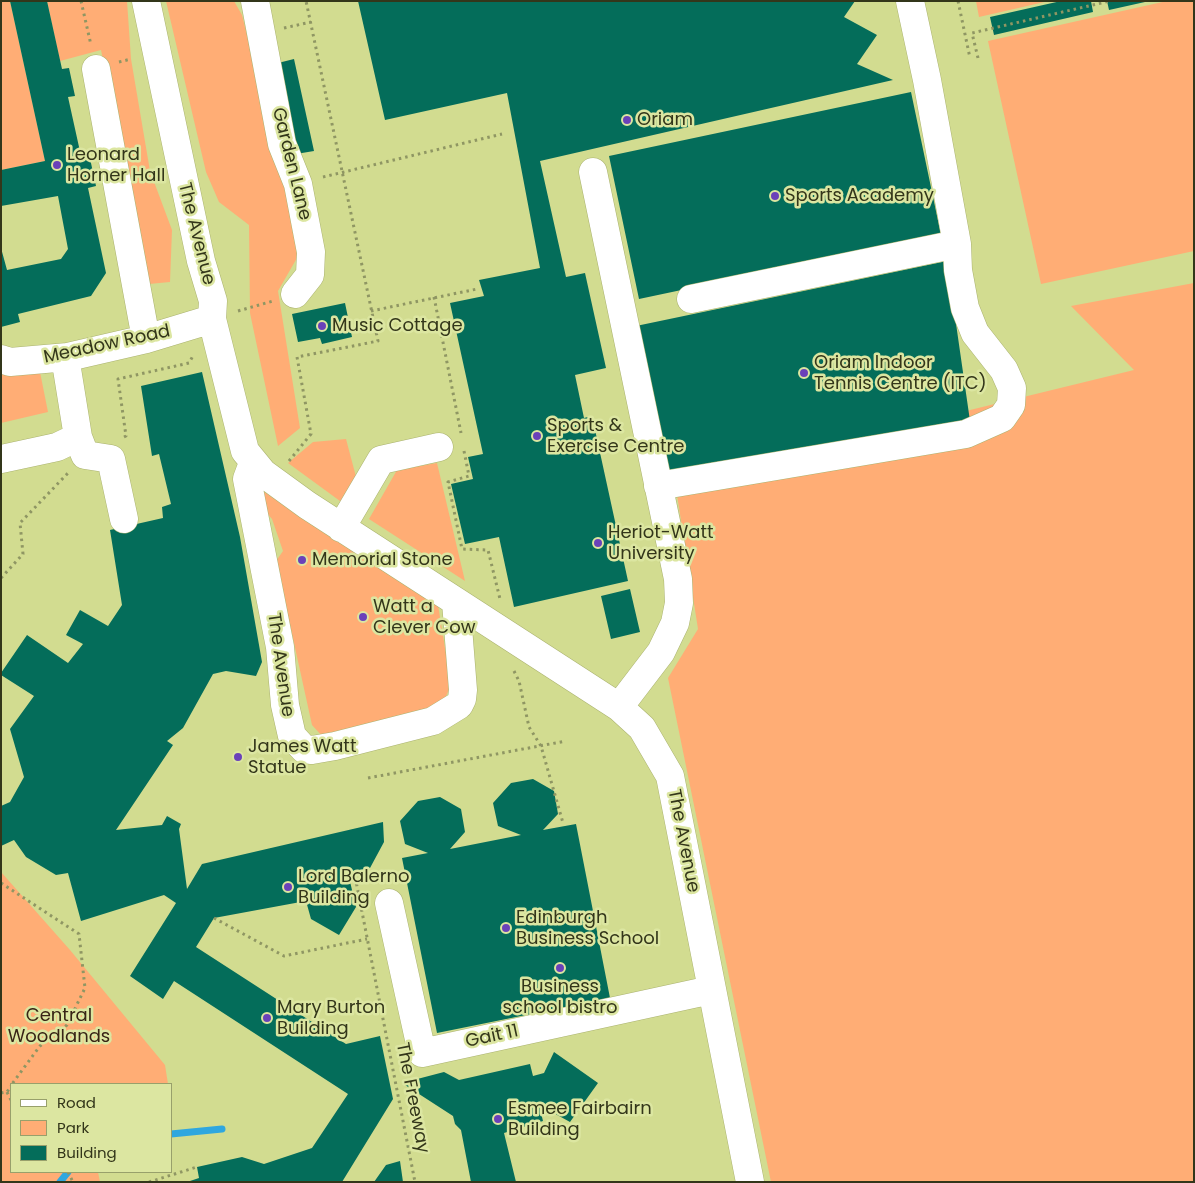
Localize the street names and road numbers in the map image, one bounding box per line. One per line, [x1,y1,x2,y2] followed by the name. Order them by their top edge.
[267,106,315,222] street label: Garden Lane
[173,181,219,287] street label: The Avenue
[42,321,172,369] street label: Meadow Road
[262,612,298,718] street label: The Avenue
[662,787,704,895] street label: The Avenue
[464,1021,520,1053] street label: Gait 11
[391,1041,433,1155] street label: The Freeway

